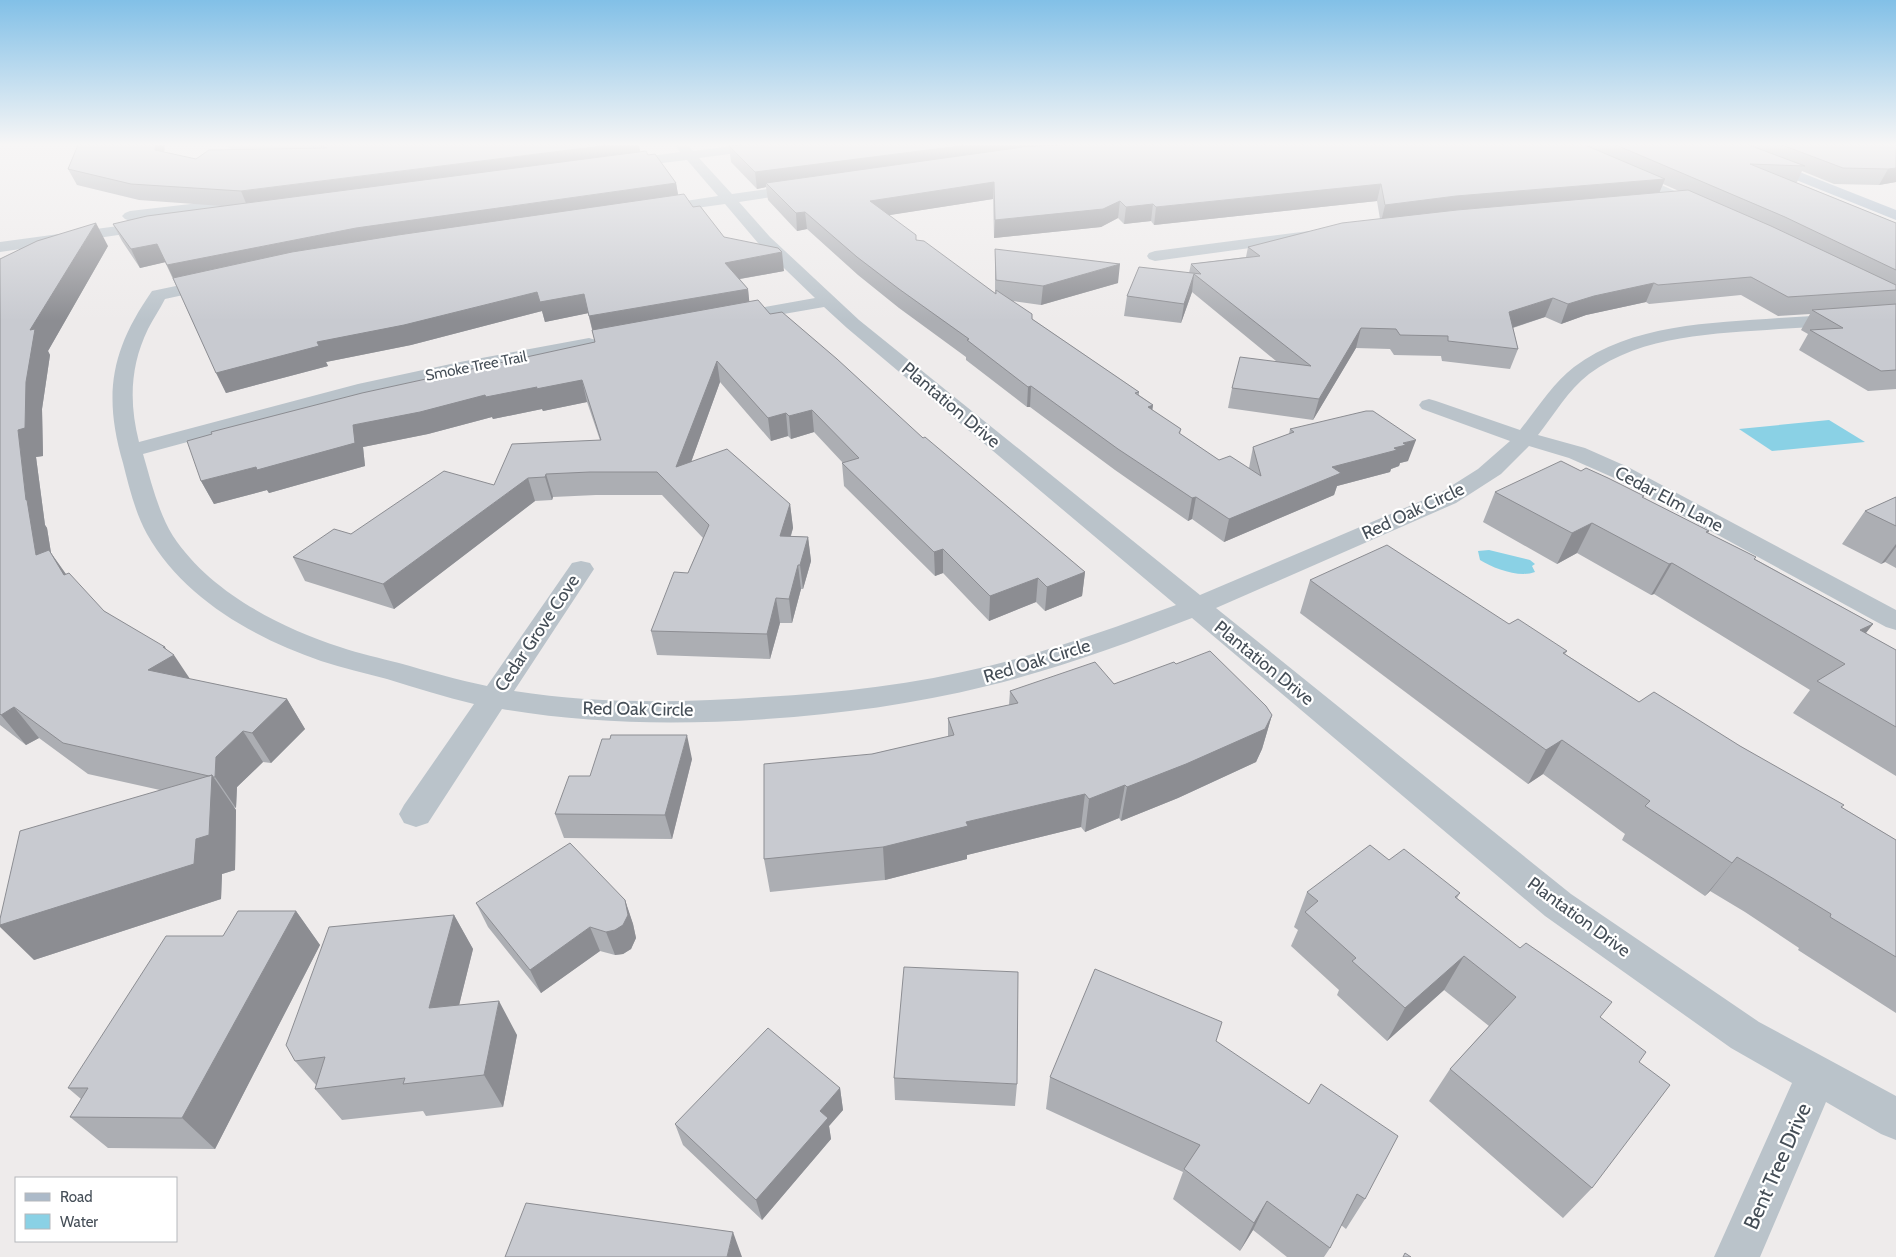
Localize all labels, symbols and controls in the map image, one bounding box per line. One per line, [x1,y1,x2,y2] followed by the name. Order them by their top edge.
[424,347,529,385] street label: Smoke Tree Trail
[897,357,1005,453] street label: Plantation Drive
[1611,461,1727,537] street label: Cedar Elm Lane
[1358,478,1468,544] street label: Red Oak Circle
[490,570,584,696] street label: Cedar Grove Cove
[1210,616,1318,710] street label: Plantation Drive
[981,634,1093,688] street label: Red Oak Circle
[582,697,694,721] street label: Red Oak Circle
[1523,872,1635,962] street label: Plantation Drive
[1738,1099,1816,1233] street label: Bent Tree Drive
[15,1177,178,1242] legend
[60,1188,93,1206] text: Road
[60,1213,98,1231] text: Water

